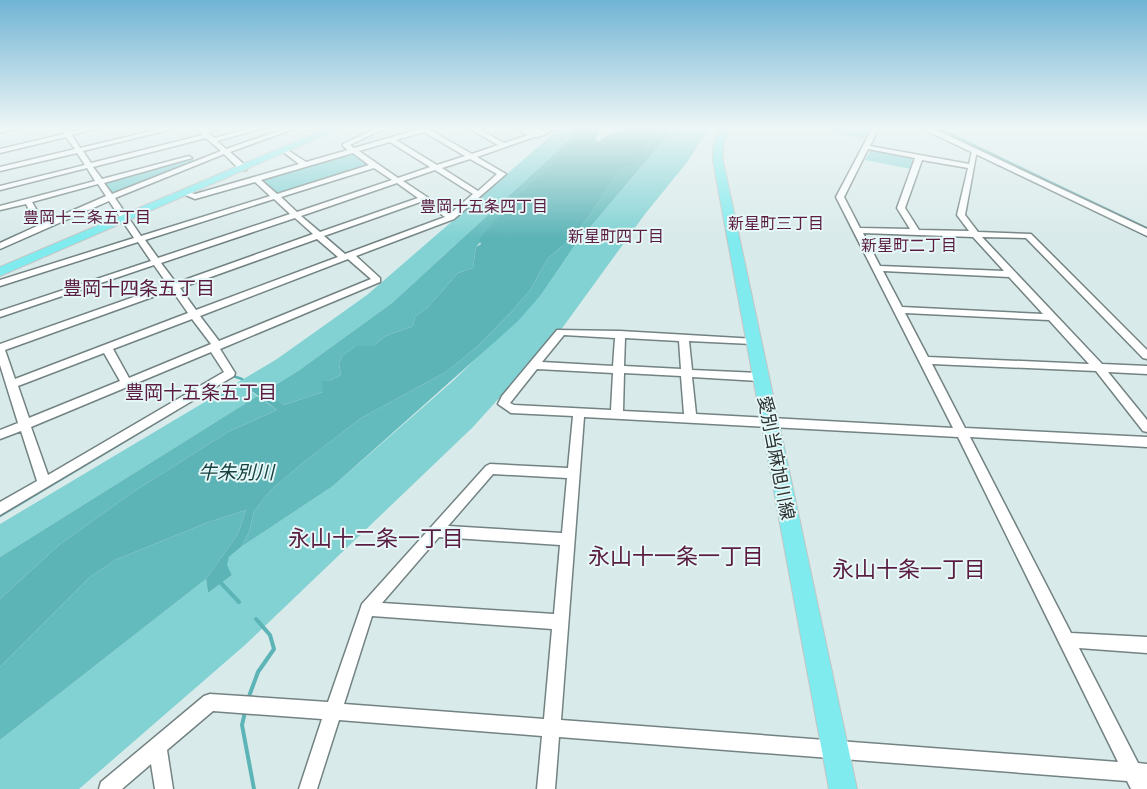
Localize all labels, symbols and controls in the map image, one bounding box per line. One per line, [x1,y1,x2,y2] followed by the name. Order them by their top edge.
[420,197,548,217] district label: 豊岡十五条四丁目
[23,208,151,228] district label: 豊岡十三条五丁目
[728,214,824,234] district label: 新星町三丁目
[568,227,664,247] district label: 新星町四丁目
[861,236,957,256] district label: 新星町二丁目
[63,278,215,300] district label: 豊岡十四条五丁目
[125,382,277,404] district label: 豊岡十五条五丁目
[753,394,799,522] street label: 愛別当麻旭川線
[198,462,276,484] water label: 牛朱別川
[288,526,464,552] district label: 永山十二条一丁目
[588,544,764,570] district label: 永山十一条一丁目
[832,557,986,583] district label: 永山十条一丁目

